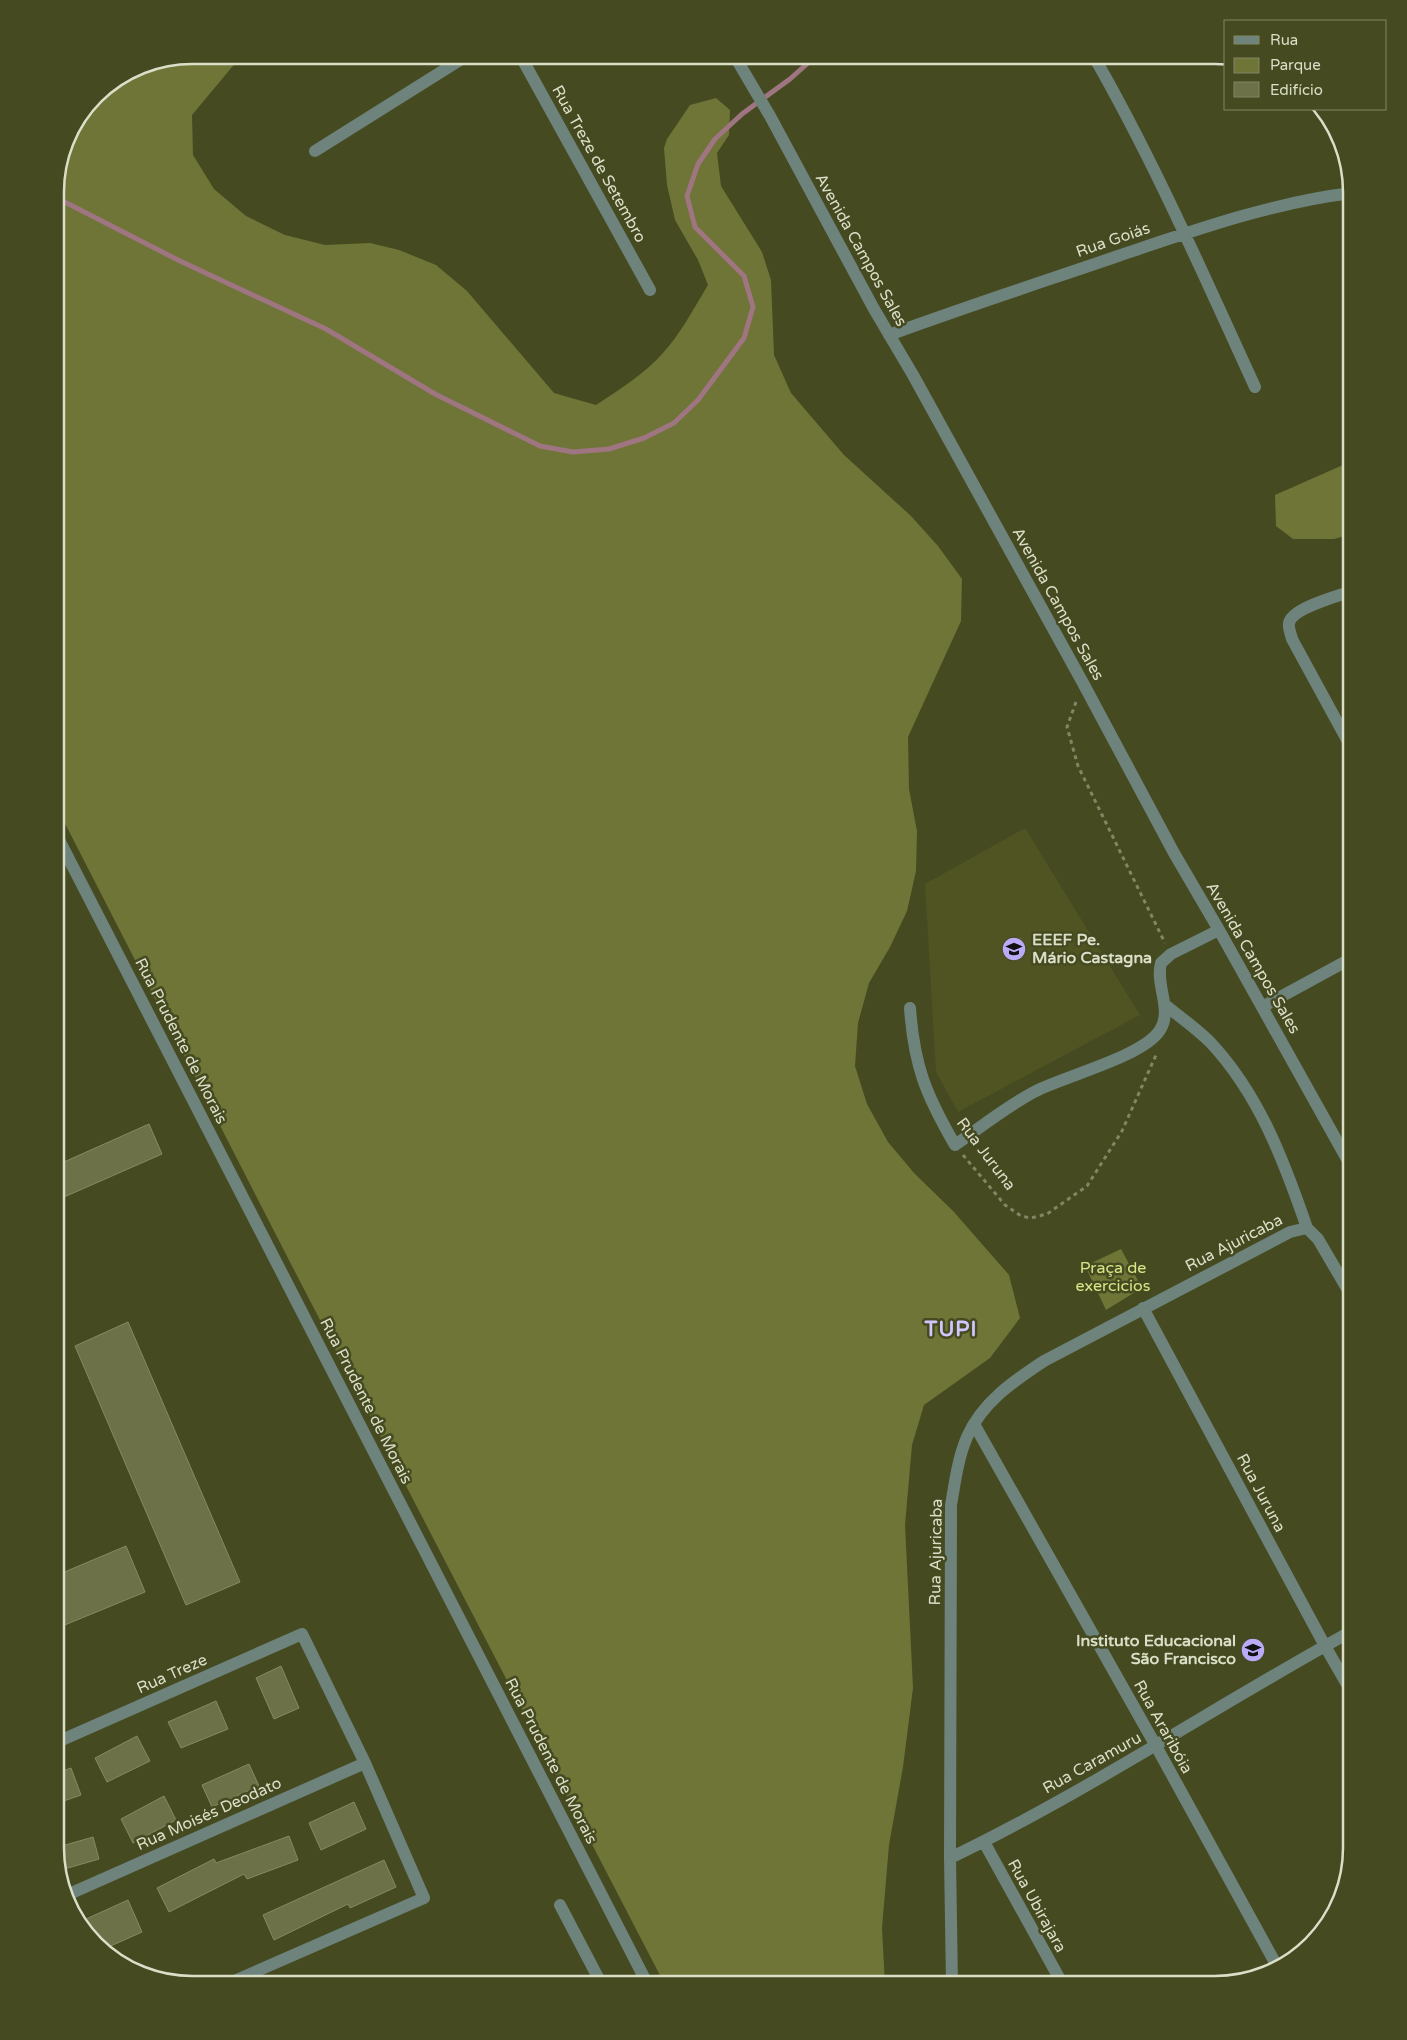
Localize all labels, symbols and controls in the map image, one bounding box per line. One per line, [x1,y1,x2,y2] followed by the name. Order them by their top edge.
[1224,20,1387,110] legend
[1270,31,1298,49] text: Rua
[1270,56,1321,74] text: Parque
[1270,81,1323,99] text: Edifício
[547,82,651,246] street label: Rua Treze de Setembro
[811,170,911,330] street label: Avenida Campos Sales
[1073,218,1153,262] street label: Rua Goiás
[1008,524,1108,684] street label: Avenida Campos Sales
[1201,879,1305,1037] street label: Avenida Campos Sales
[1032,930,1152,968] place label: EEEF Pe. Mário Castagna
[1001,936,1027,962] school or university icon: EEEF Pe. Mário Castagna
[130,955,232,1127] street label: Rua Prudente de Morais
[952,1114,1020,1194] street label: Rua Juruna
[1182,1210,1286,1276] street label: Rua Ajuricaba
[1076,1258,1150,1296] park label: Praça de exercicios
[315,1315,417,1487] street label: Rua Prudente de Morais
[924,1317,977,1342] district label: TUPI
[1232,1450,1290,1536] street label: Rua Juruna
[925,1499,947,1605] street label: Rua Ajuricaba
[1076,1631,1236,1669] place label: Instituto Educacional São Francisco
[1240,1637,1266,1663] school or university icon: Instituto Educacional São Francisco
[134,1650,210,1698] street label: Rua Treze
[500,1675,602,1847] street label: Rua Prudente de Morais
[1129,1677,1197,1777] street label: Rua Araribóia
[1039,1728,1145,1798] street label: Rua Caramuru
[133,1773,285,1855] street label: Rua Moisés Deodato
[1003,1856,1071,1956] street label: Rua Ubirajara

